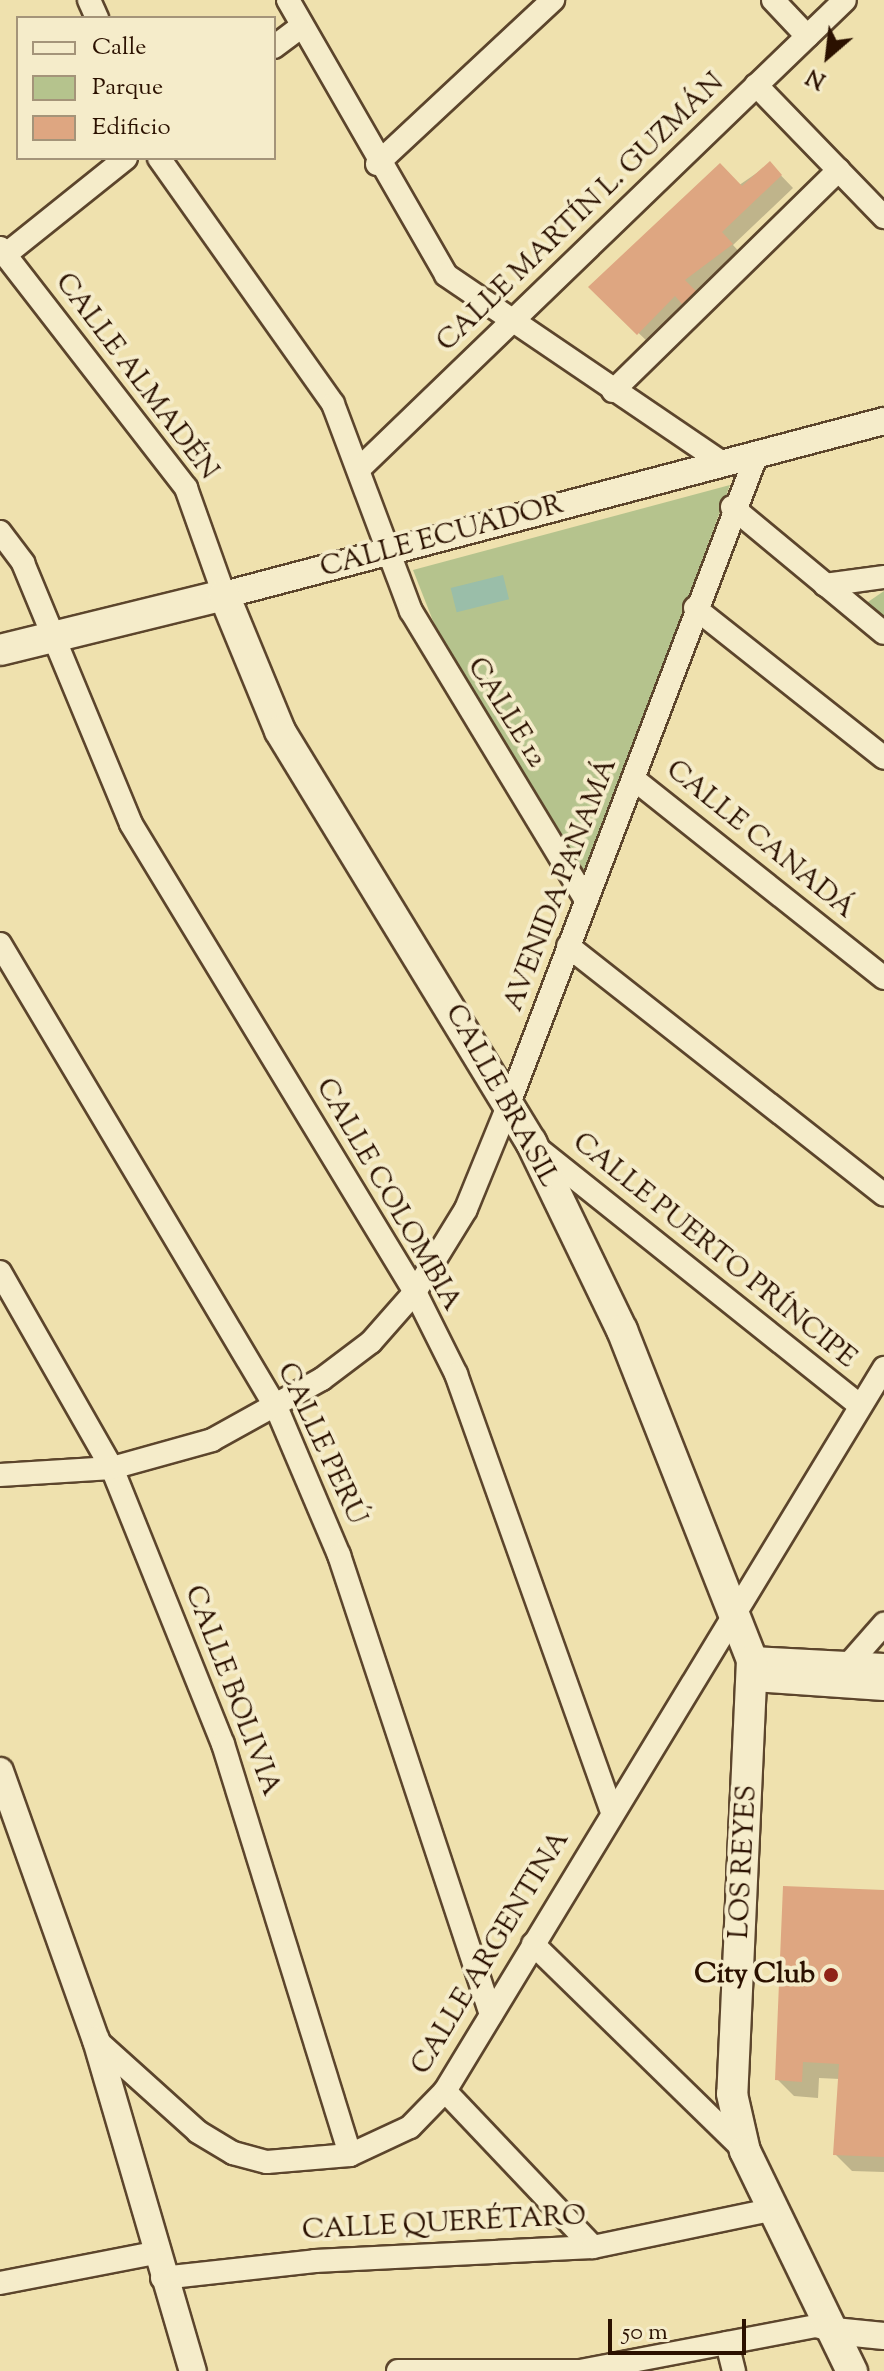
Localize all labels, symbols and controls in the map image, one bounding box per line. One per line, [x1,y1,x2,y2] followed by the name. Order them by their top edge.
[16,16,276,160] legend
[788,16,868,96] north arrow
[92,31,146,65] text: Calle
[801,59,832,95] text: N
[430,67,732,359] street label: CALLE MARTÍN L. GUZMÁN
[92,71,163,105] text: Parque
[92,111,171,145] text: Edificio
[47,267,225,487] street label: CALLE ALMADÉN
[317,488,567,586] street label: CALLE ECUADOR
[459,652,553,774] street label: CALLE 12
[497,754,625,1016] street label: AVENIDA PANAMÁ
[659,754,861,926] street label: CALLE CANADÁ
[437,999,565,1193] street label: CALLE BRASIL
[308,1073,468,1317] street label: CALLE COLOMBIA
[565,1126,863,1376] street label: CALLE PUERTO PRÍNCIPE
[269,1358,373,1530] street label: CALLE PERÚ
[176,1581,288,1801] street label: CALLE BOLIVIA
[723,1784,765,1940] street label: LOS REYES
[405,1825,577,2081] street label: CALLE ARGENTINA
[694,1958,815,1992] place label: City Club
[822,1966,840,1984] marker: City Club
[301,2200,587,2248] street label: CALLE QUERÉTARO
[612,2303,750,2353] scale bar
[622,2316,668,2350] text: 50 m

